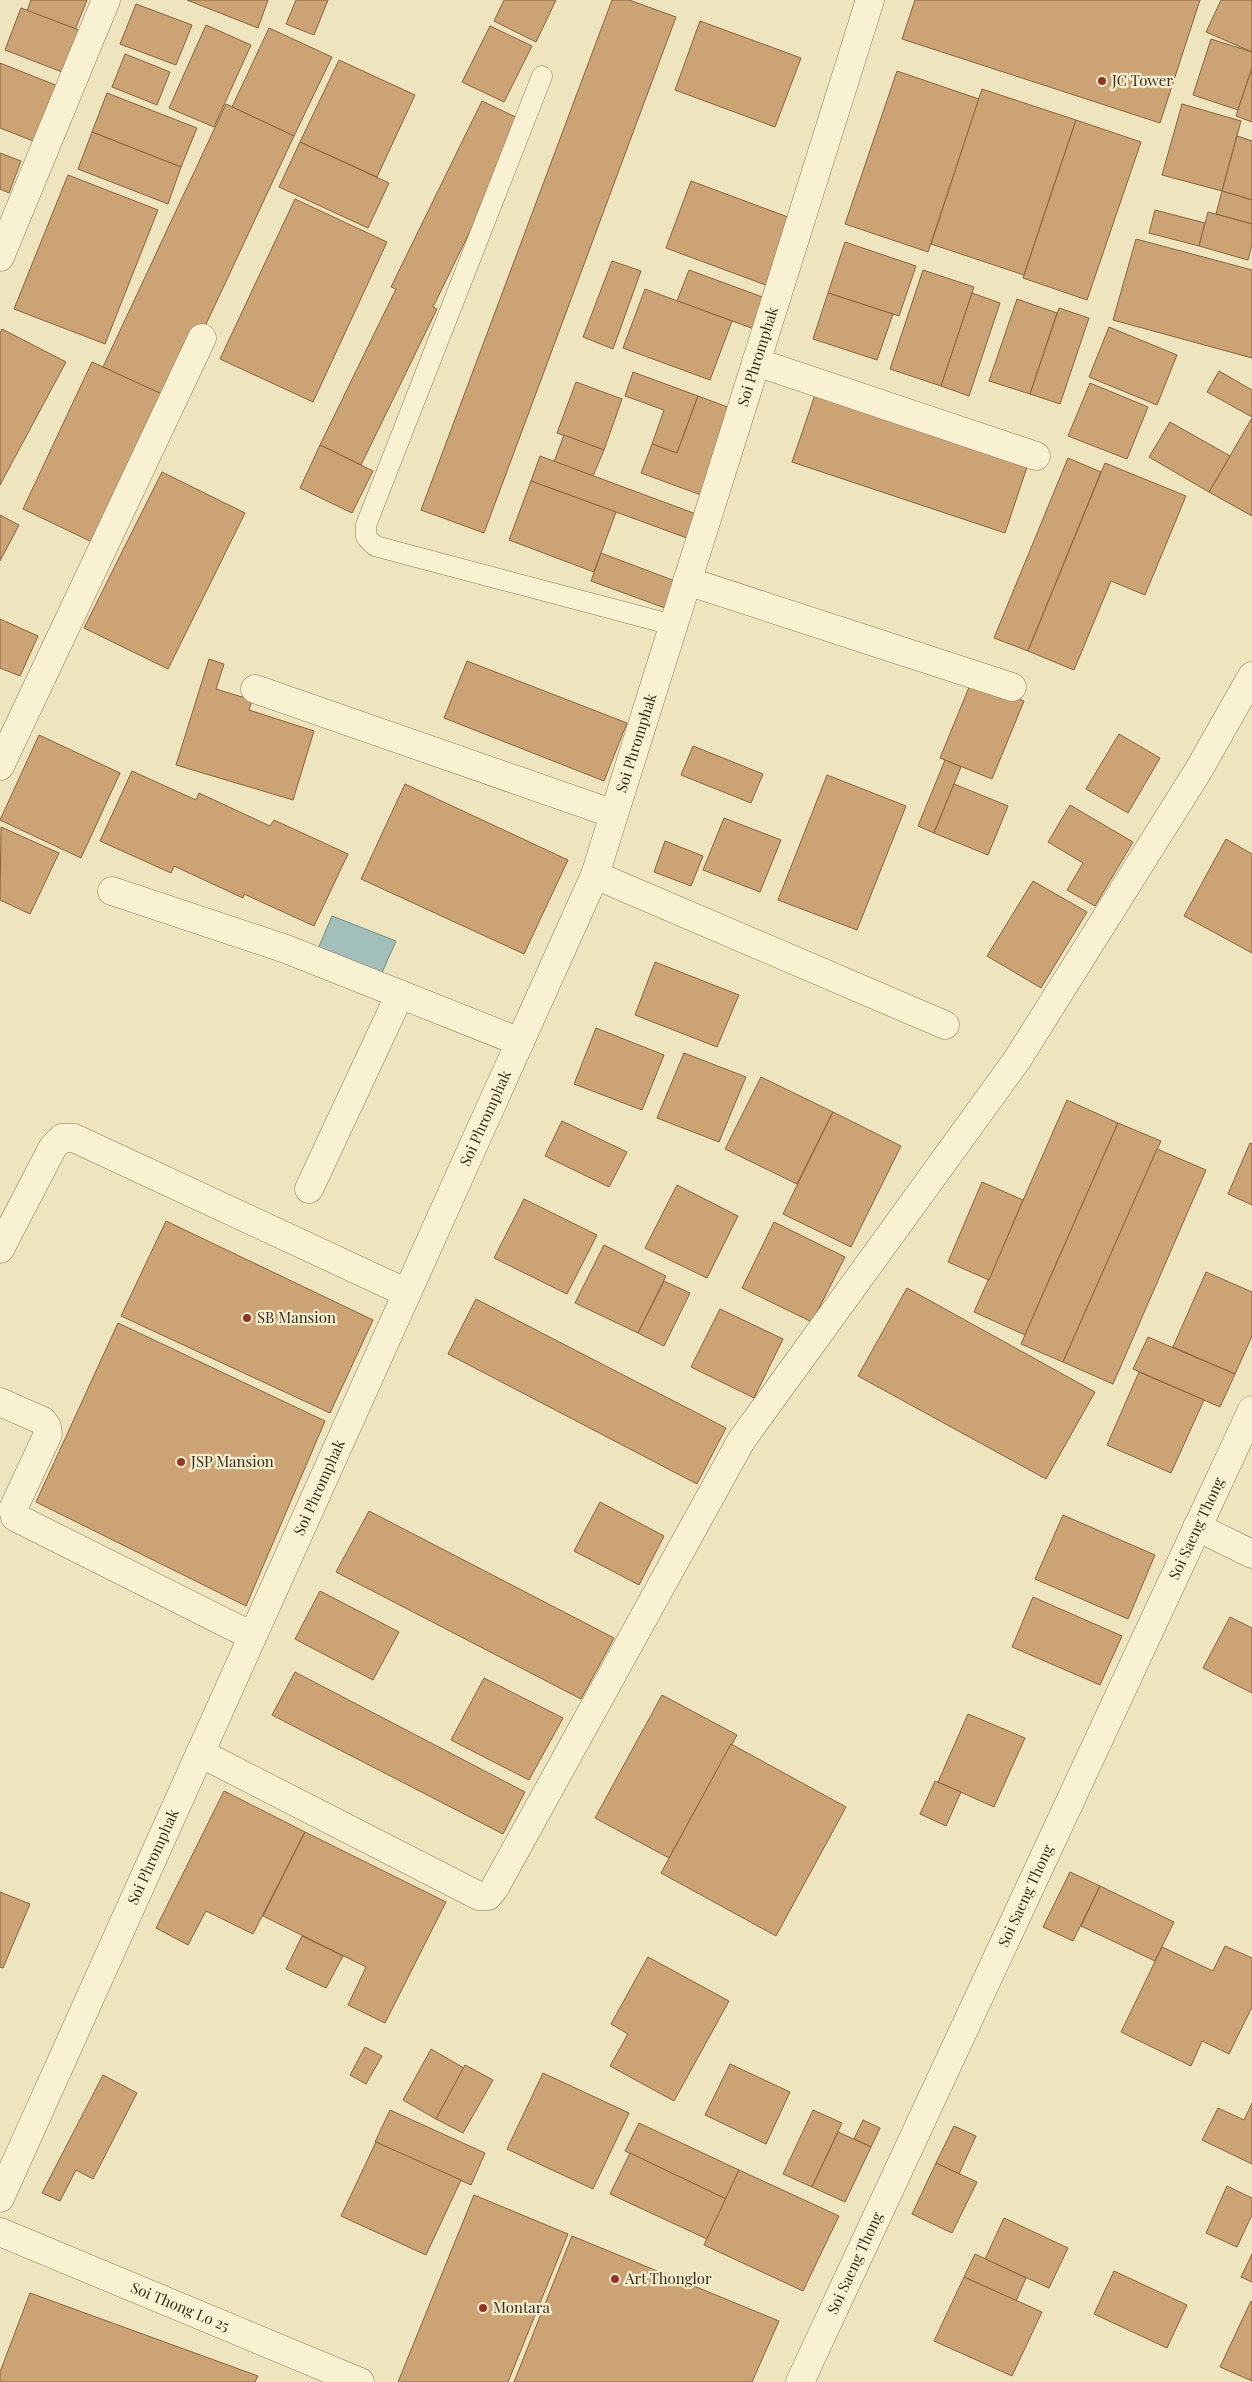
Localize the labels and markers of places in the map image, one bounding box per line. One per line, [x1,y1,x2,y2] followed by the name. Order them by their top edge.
[1111,70,1173,90] place label: JC Tower
[1096,75,1108,87] marker: JC Tower
[257,1307,336,1327] place label: SB Mansion
[241,1312,253,1324] marker: SB Mansion
[190,1451,274,1471] place label: JSP Mansion
[175,1456,187,1468] marker: JSP Mansion
[624,2268,712,2288] place label: Art Thonglor
[609,2273,621,2285] marker: Art Thonglor
[493,2297,550,2317] place label: Montara
[477,2302,489,2314] marker: Montara

